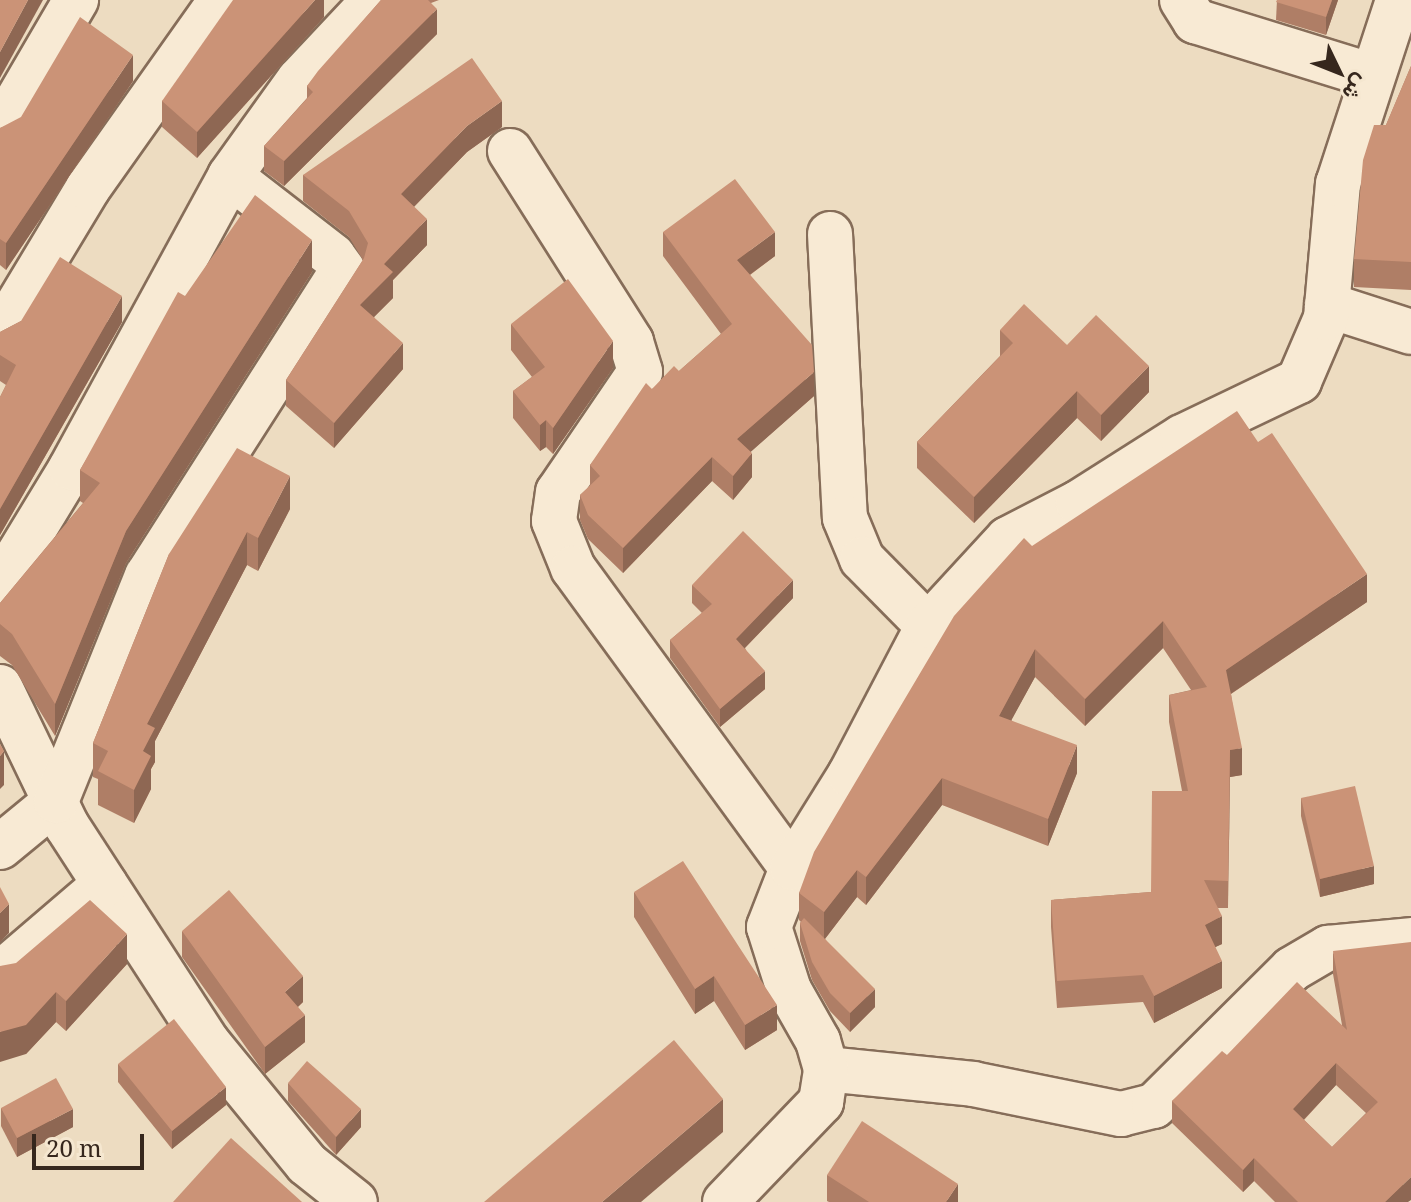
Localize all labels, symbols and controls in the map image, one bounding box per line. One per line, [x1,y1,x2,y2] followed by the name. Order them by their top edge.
[1299,32,1379,112] north arrow
[1337,68,1377,108] text: ش
[36,1118,148,1168] scale bar
[46,1131,102,1164] text: 20 m

